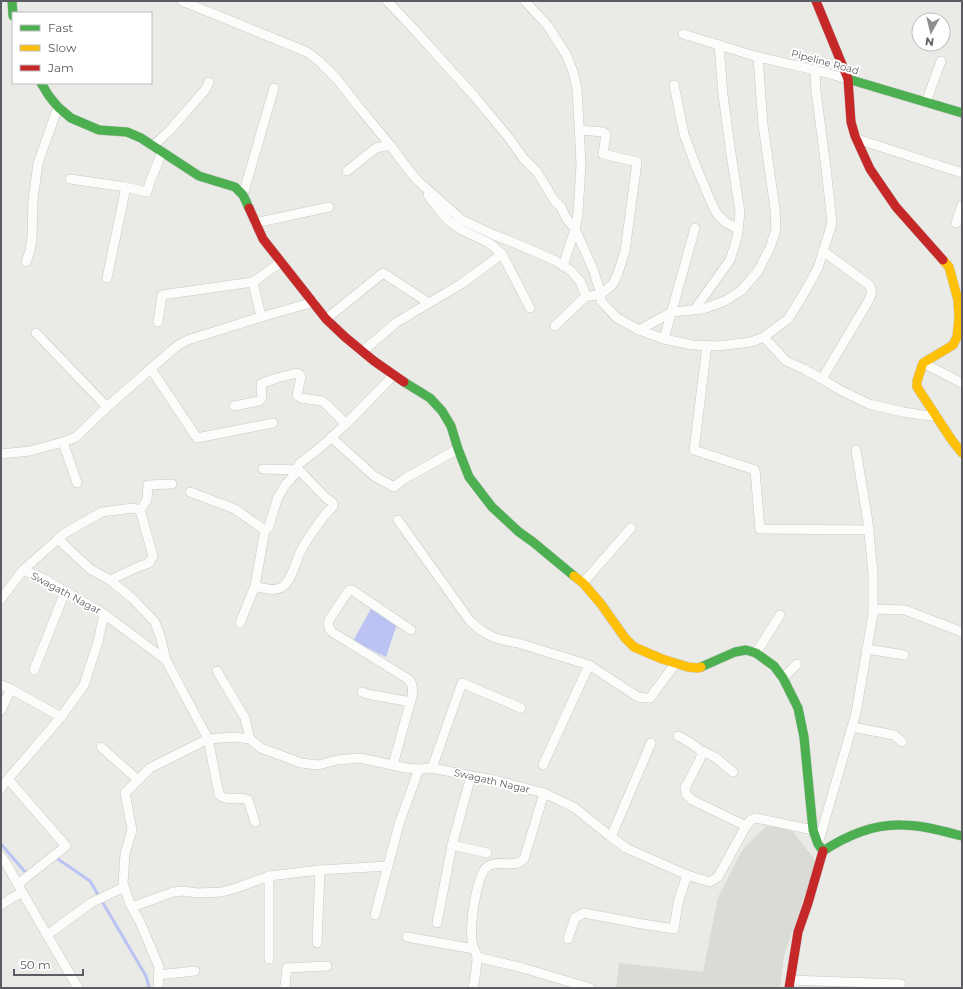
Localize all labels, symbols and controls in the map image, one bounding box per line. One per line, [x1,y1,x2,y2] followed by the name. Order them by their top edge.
[12,12,152,84] legend
[911,12,951,52] north arrow
[48,20,73,35] text: Fast
[924,34,935,49] text: N
[48,40,77,55] text: Slow
[790,47,860,77] street label: Pipeline Road
[47,60,74,75] text: Jam
[29,569,103,617] street label: Swagath Nagar
[453,766,531,796] street label: Swagath Nagar
[14,951,83,977] scale bar
[20,957,51,972] text: 50 m

